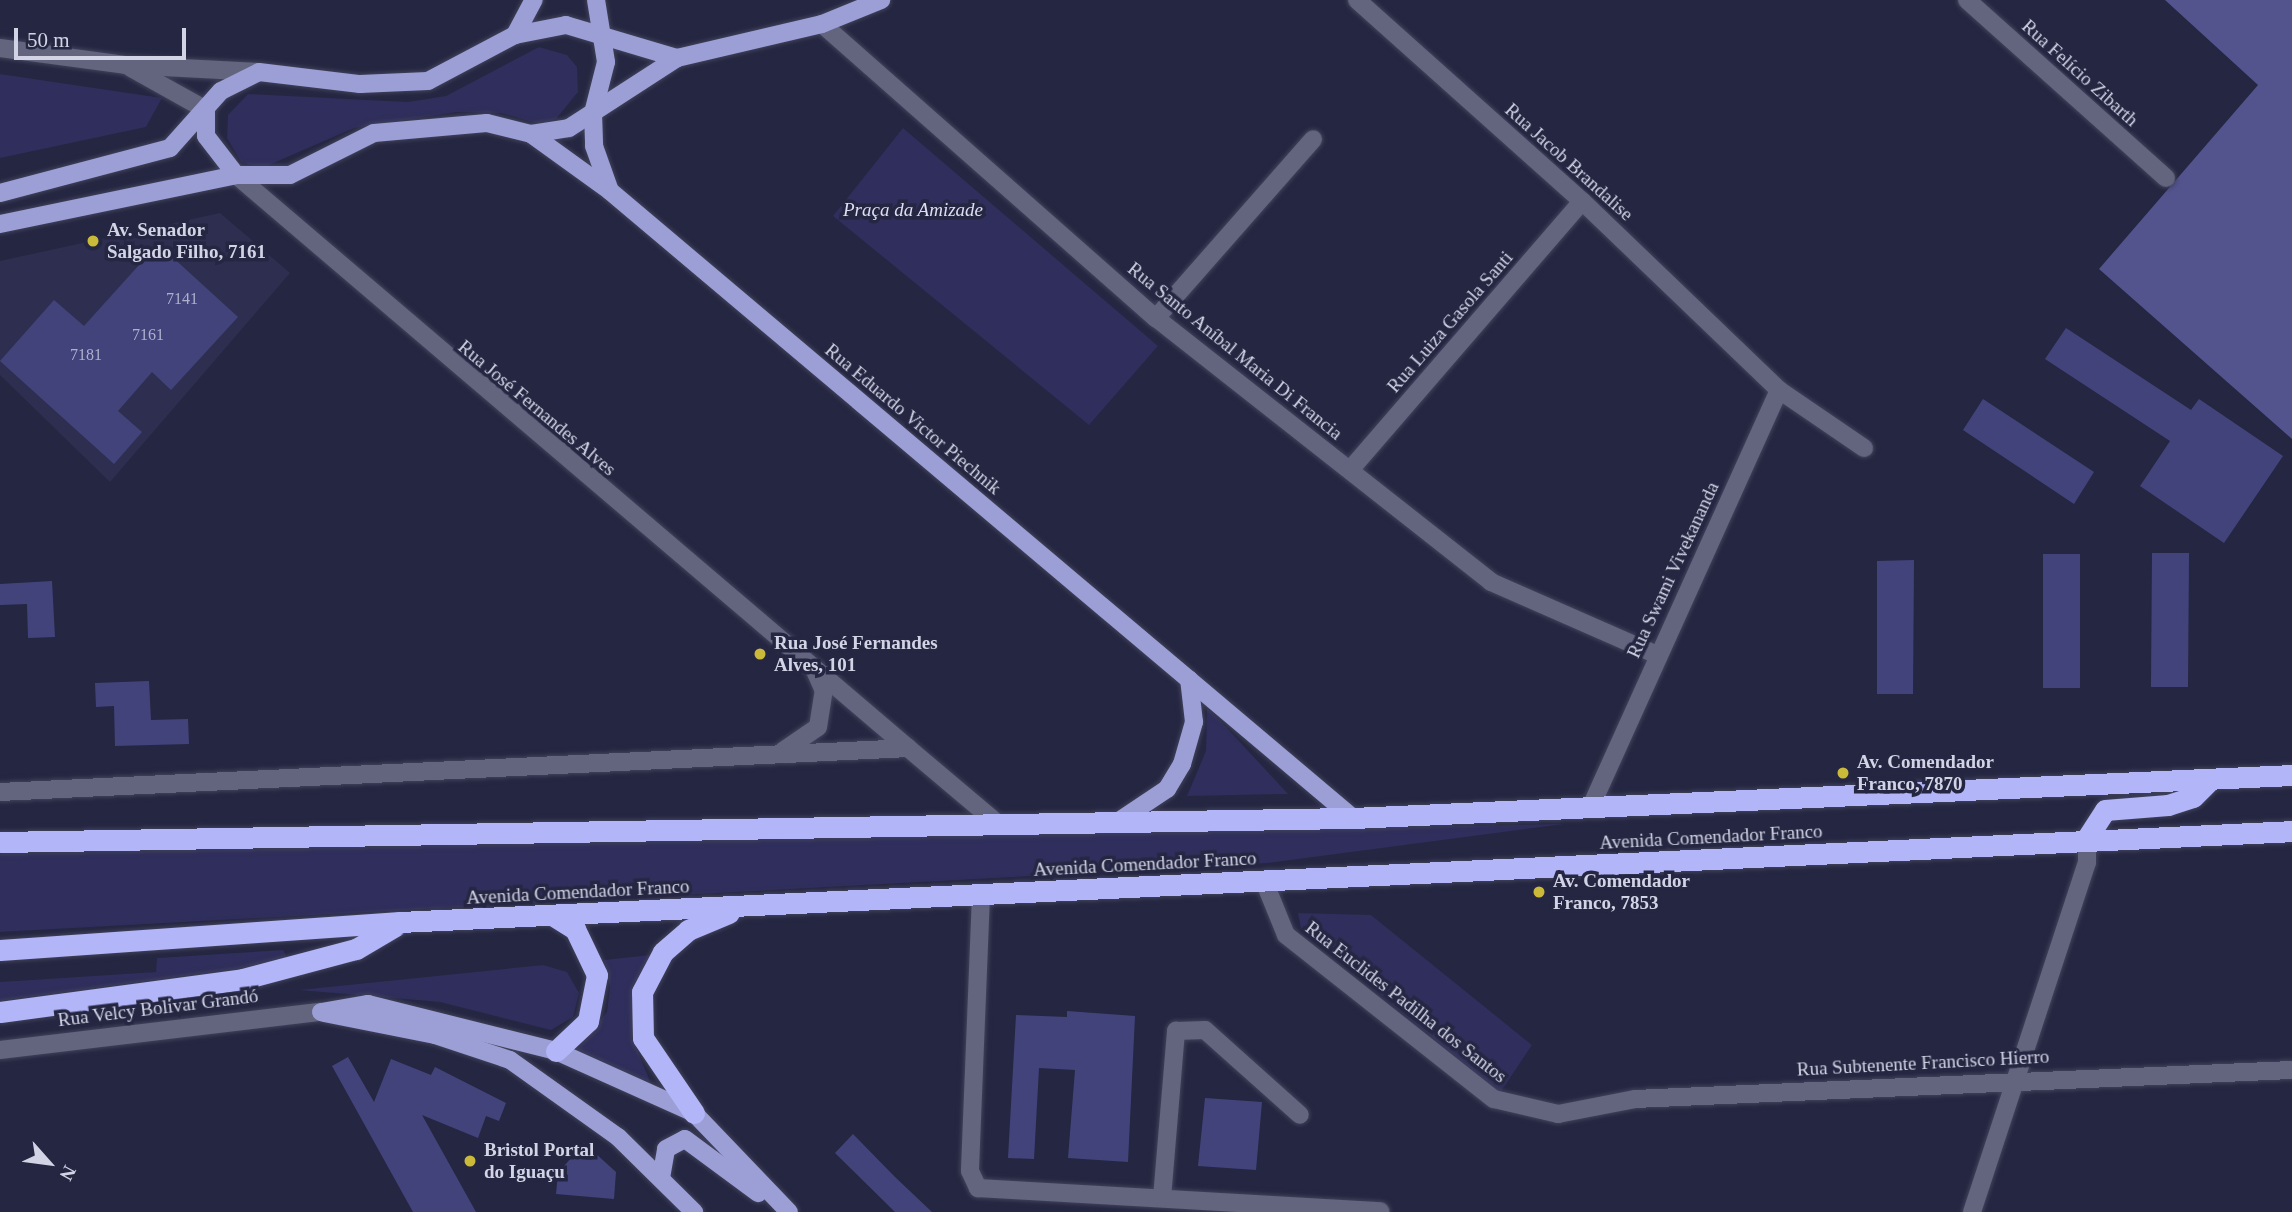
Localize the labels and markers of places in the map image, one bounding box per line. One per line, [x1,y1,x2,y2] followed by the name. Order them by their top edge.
[107,219,266,263] place label: Av. Senador Salgado Filho, 7161
[85,233,101,249] marker: Av. Senador Salgado Filho, 7161
[774,632,938,676] place label: Rua José Fernandes Alves, 101
[752,646,768,662] marker: Rua José Fernandes Alves, 101
[1857,751,1994,795] place label: Av. Comendador Franco, 7870
[1835,765,1851,781] marker: Av. Comendador Franco, 7870
[1553,870,1690,914] place label: Av. Comendador Franco, 7853
[1531,884,1547,900] marker: Av. Comendador Franco, 7853
[484,1139,594,1183] place label: Bristol Portal do Iguaçu
[462,1153,478,1169] marker: Bristol Portal do Iguaçu

